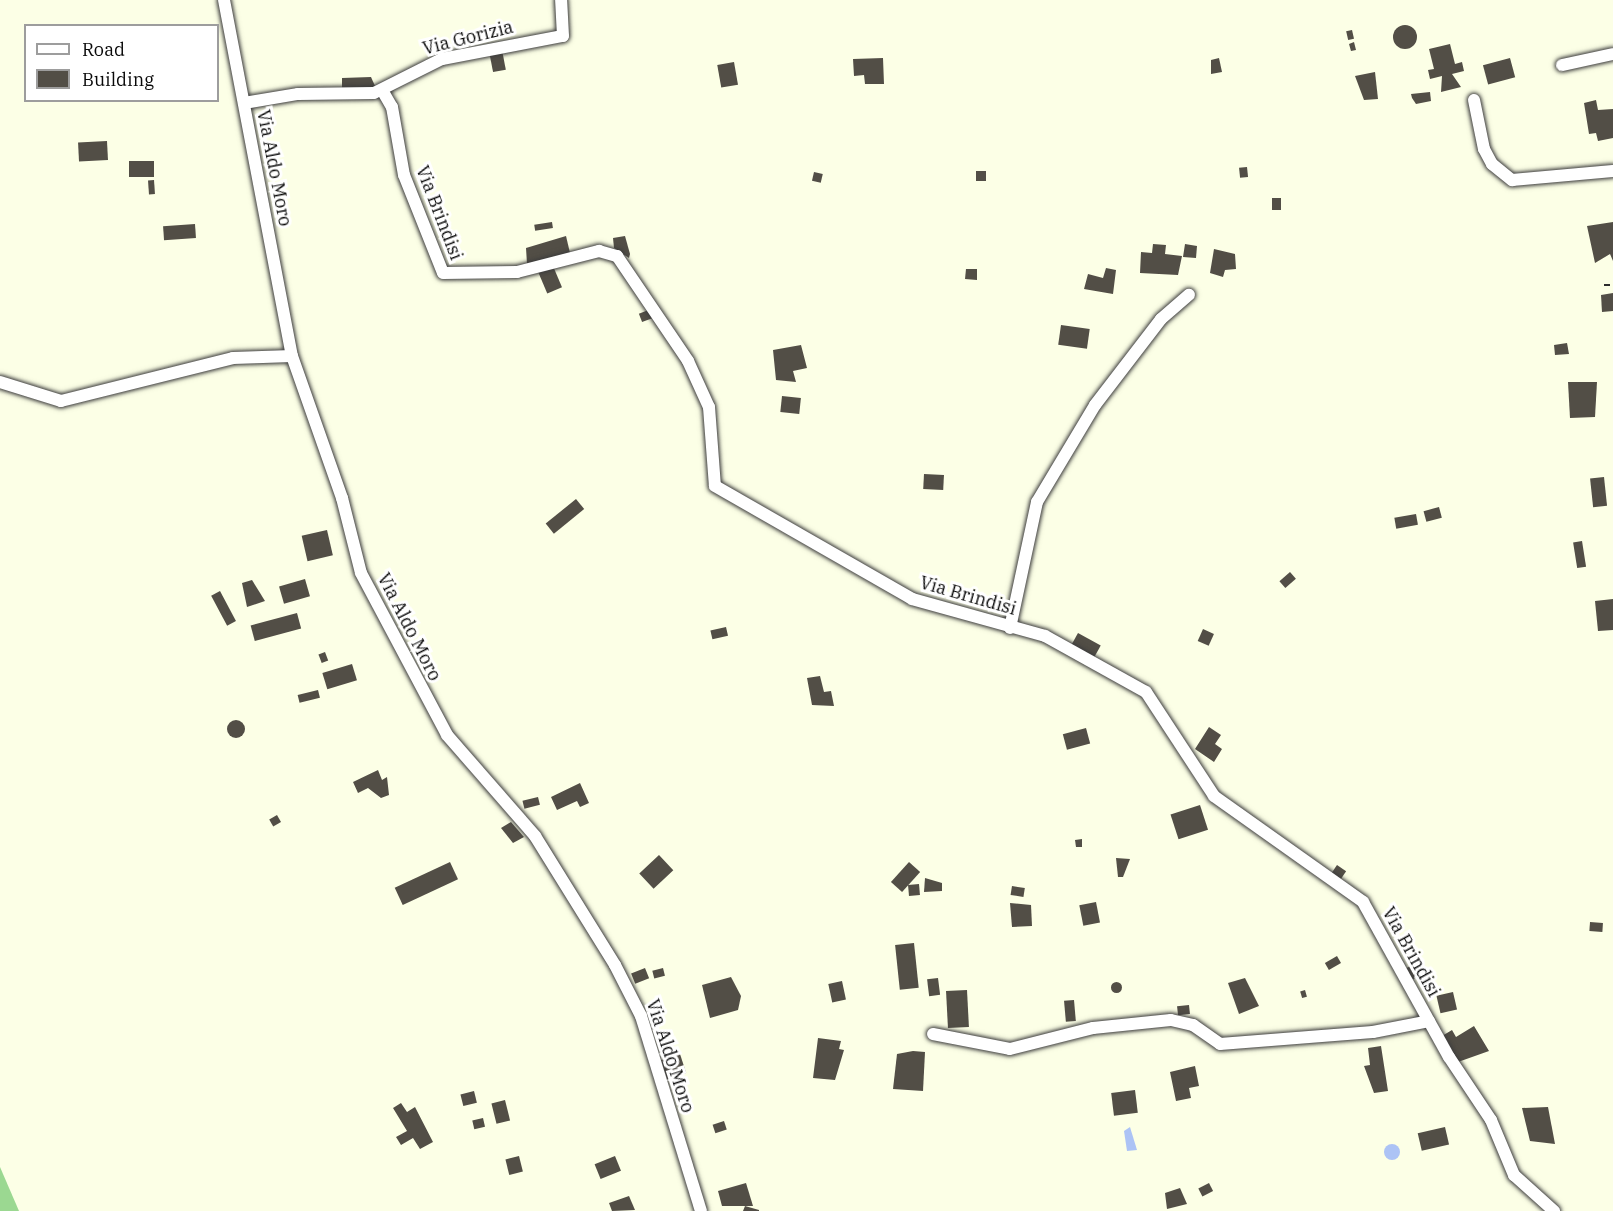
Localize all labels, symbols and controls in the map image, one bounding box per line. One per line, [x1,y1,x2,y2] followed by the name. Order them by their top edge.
[420,16,516,60] street label: Via Gorizia
[24,24,219,102] legend
[82,38,125,61] text: Road
[82,68,154,91] text: Building
[252,108,296,228] street label: Via Aldo Moro
[411,163,467,263] street label: Via Brindisi
[373,569,445,685] street label: Via Aldo Moro
[917,572,1019,620] street label: Via Brindisi
[1377,903,1445,1001] street label: Via Brindisi
[641,997,699,1115] street label: Via Aldo Moro

